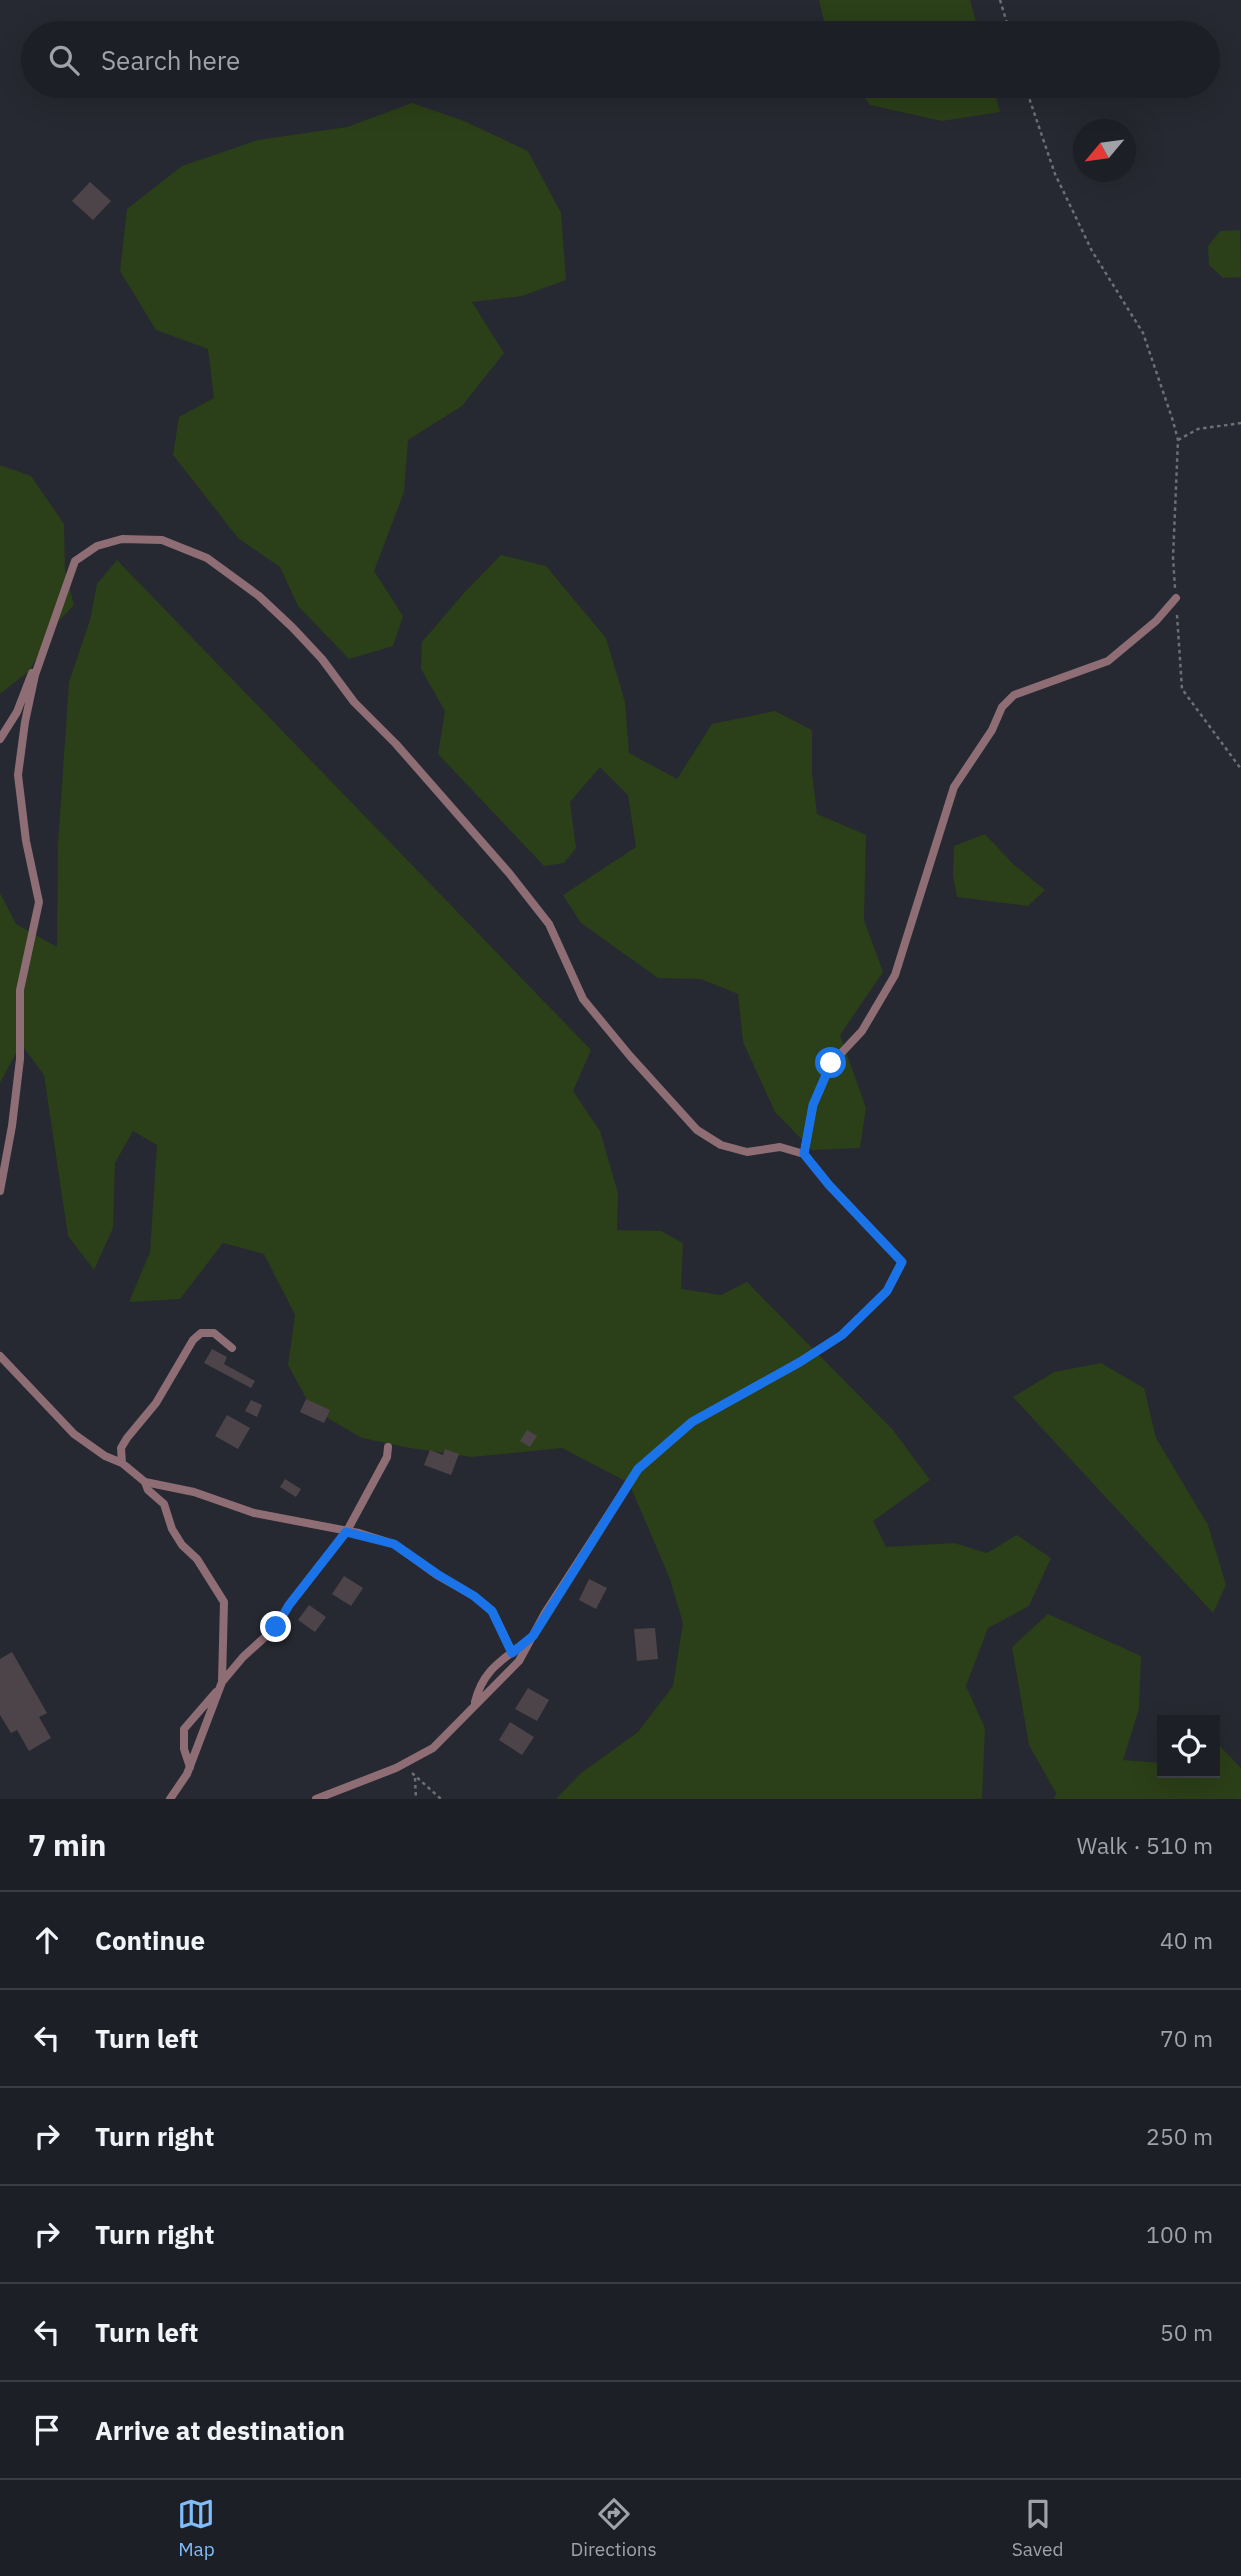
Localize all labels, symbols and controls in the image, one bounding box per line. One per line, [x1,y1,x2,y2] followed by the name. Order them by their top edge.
[21,21,1220,98] search box
[45,41,83,79] icon: search
[101,43,240,77] text: Search here
[1073,119,1136,182] north arrow
[815,1047,846,1078] route start
[260,1611,291,1642] route end
[1157,1715,1220,1778] map controls
[1157,1715,1220,1778] button: locate
[28,1825,106,1864] text: 7 min
[1077,1830,1213,1860] text: Walk · 510 m
[28,1921,66,1959] icon: ahead
[95,1923,205,1957] text: Continue
[1160,1925,1213,1955] text: 40 m
[28,2019,66,2057] icon: left
[95,2021,198,2055] text: Turn left
[1160,2023,1213,2053] text: 70 m
[28,2117,66,2155] icon: right
[95,2119,214,2153] text: Turn right
[1146,2121,1213,2151] text: 250 m
[28,2215,66,2253] icon: right
[95,2217,214,2251] text: Turn right
[1146,2219,1213,2249] text: 100 m
[28,2313,66,2351] icon: left
[95,2315,198,2349] text: Turn left
[1160,2317,1213,2347] text: 50 m
[28,2411,66,2449] icon: arrive
[95,2413,345,2447] text: Arrive at destination
[177,2495,215,2561] tab: Map
[570,2495,657,2561] tab: Directions
[1012,2495,1064,2561] tab: Saved

